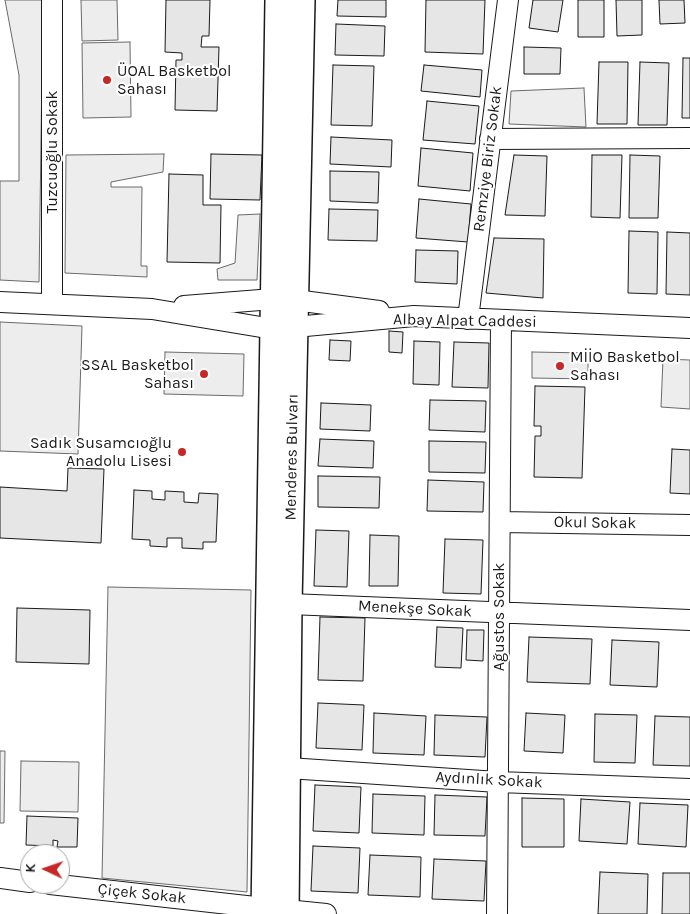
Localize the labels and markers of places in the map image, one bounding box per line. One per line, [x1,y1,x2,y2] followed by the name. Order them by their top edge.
[117,61,231,99] place label: ÜOAL Basketbol Sahası
[101,74,113,86] marker: ÜOAL Basketbol Sahası
[570,347,680,385] place label: MİİO Basketbol Sahası
[81,355,194,393] place label: SSAL Basketbol Sahası
[554,360,566,372] marker: MİİO Basketbol Sahası
[198,368,210,380] marker: SSAL Basketbol Sahası
[30,433,172,471] place label: Sadık Susamcıoğlu Anadolu Lisesi
[176,446,188,458] marker: Sadık Susamcıoğlu Anadolu Lisesi

